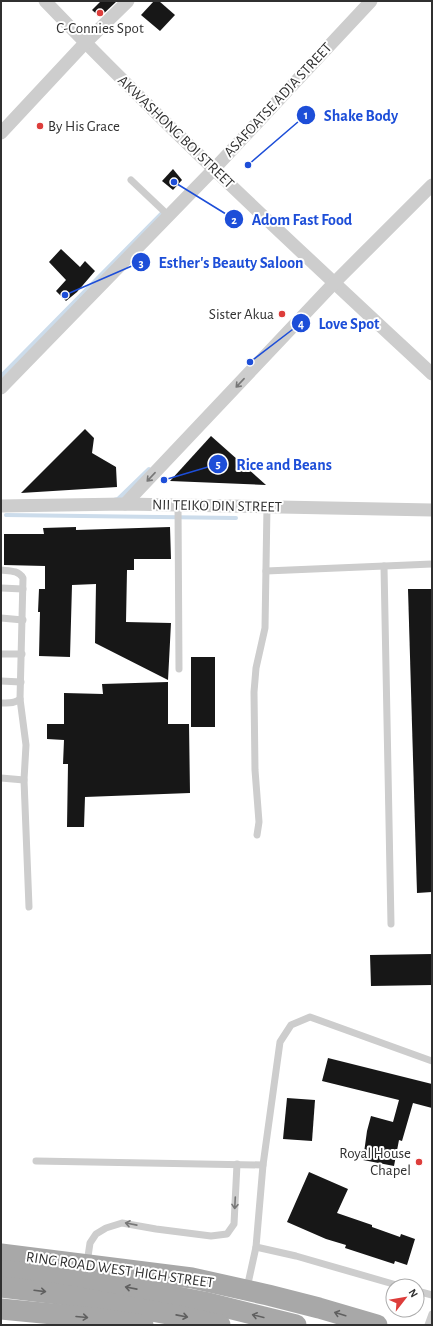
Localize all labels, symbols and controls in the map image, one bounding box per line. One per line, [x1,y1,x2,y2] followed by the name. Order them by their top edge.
[95,8,105,18] marker: C-Connies Spot
[56,21,144,36] place label: C-Connies Spot
[221,39,335,160] street label: ASAFOATSE ADJA STREET
[115,73,237,192] street label: AKWASHONG BOI STREET
[296,101,406,129] callout: Shake Body
[324,108,399,125] text: Shake Body
[304,109,308,121] text: 1
[48,119,120,134] place label: By His Grace
[35,121,45,131] marker: By His Grace
[224,205,361,233] callout: Adom Fast Food
[252,212,353,228] text: Adom Fast Food
[231,214,237,226] text: 2
[131,248,312,276] callout: Esther's Beauty Saloon
[159,255,303,272] text: Esther's Beauty Saloon
[138,257,144,269] text: 3
[209,307,274,322] place label: Sister Akua
[277,309,287,319] marker: Sister Akua
[291,309,388,337] callout: Love Spot
[319,316,380,332] text: Love Spot
[298,318,304,330] text: 4
[235,378,245,388] one-way arrow
[208,450,339,478] callout: Rice and Beans
[236,457,332,473] text: Rice and Beans
[215,458,221,470] text: 5
[146,472,155,482] one-way arrow
[152,497,283,515] street label: NII TEIKO DIN STREET
[339,1146,411,1178] place label: Royal House Chapel
[414,1157,424,1167] marker: Royal House Chapel
[232,1196,239,1209] one-way arrow
[125,1220,138,1228] one-way arrow
[25,1249,216,1291] street label: RING ROAD WEST HIGH STREET
[385,1278,425,1318] north arrow
[125,1284,138,1292] one-way arrow
[33,1287,46,1295] one-way arrow
[406,1287,420,1299] text: N
[333,1310,346,1317] one-way arrow
[252,1311,265,1319] one-way arrow
[75,1313,88,1320] one-way arrow
[175,1313,188,1321] one-way arrow

